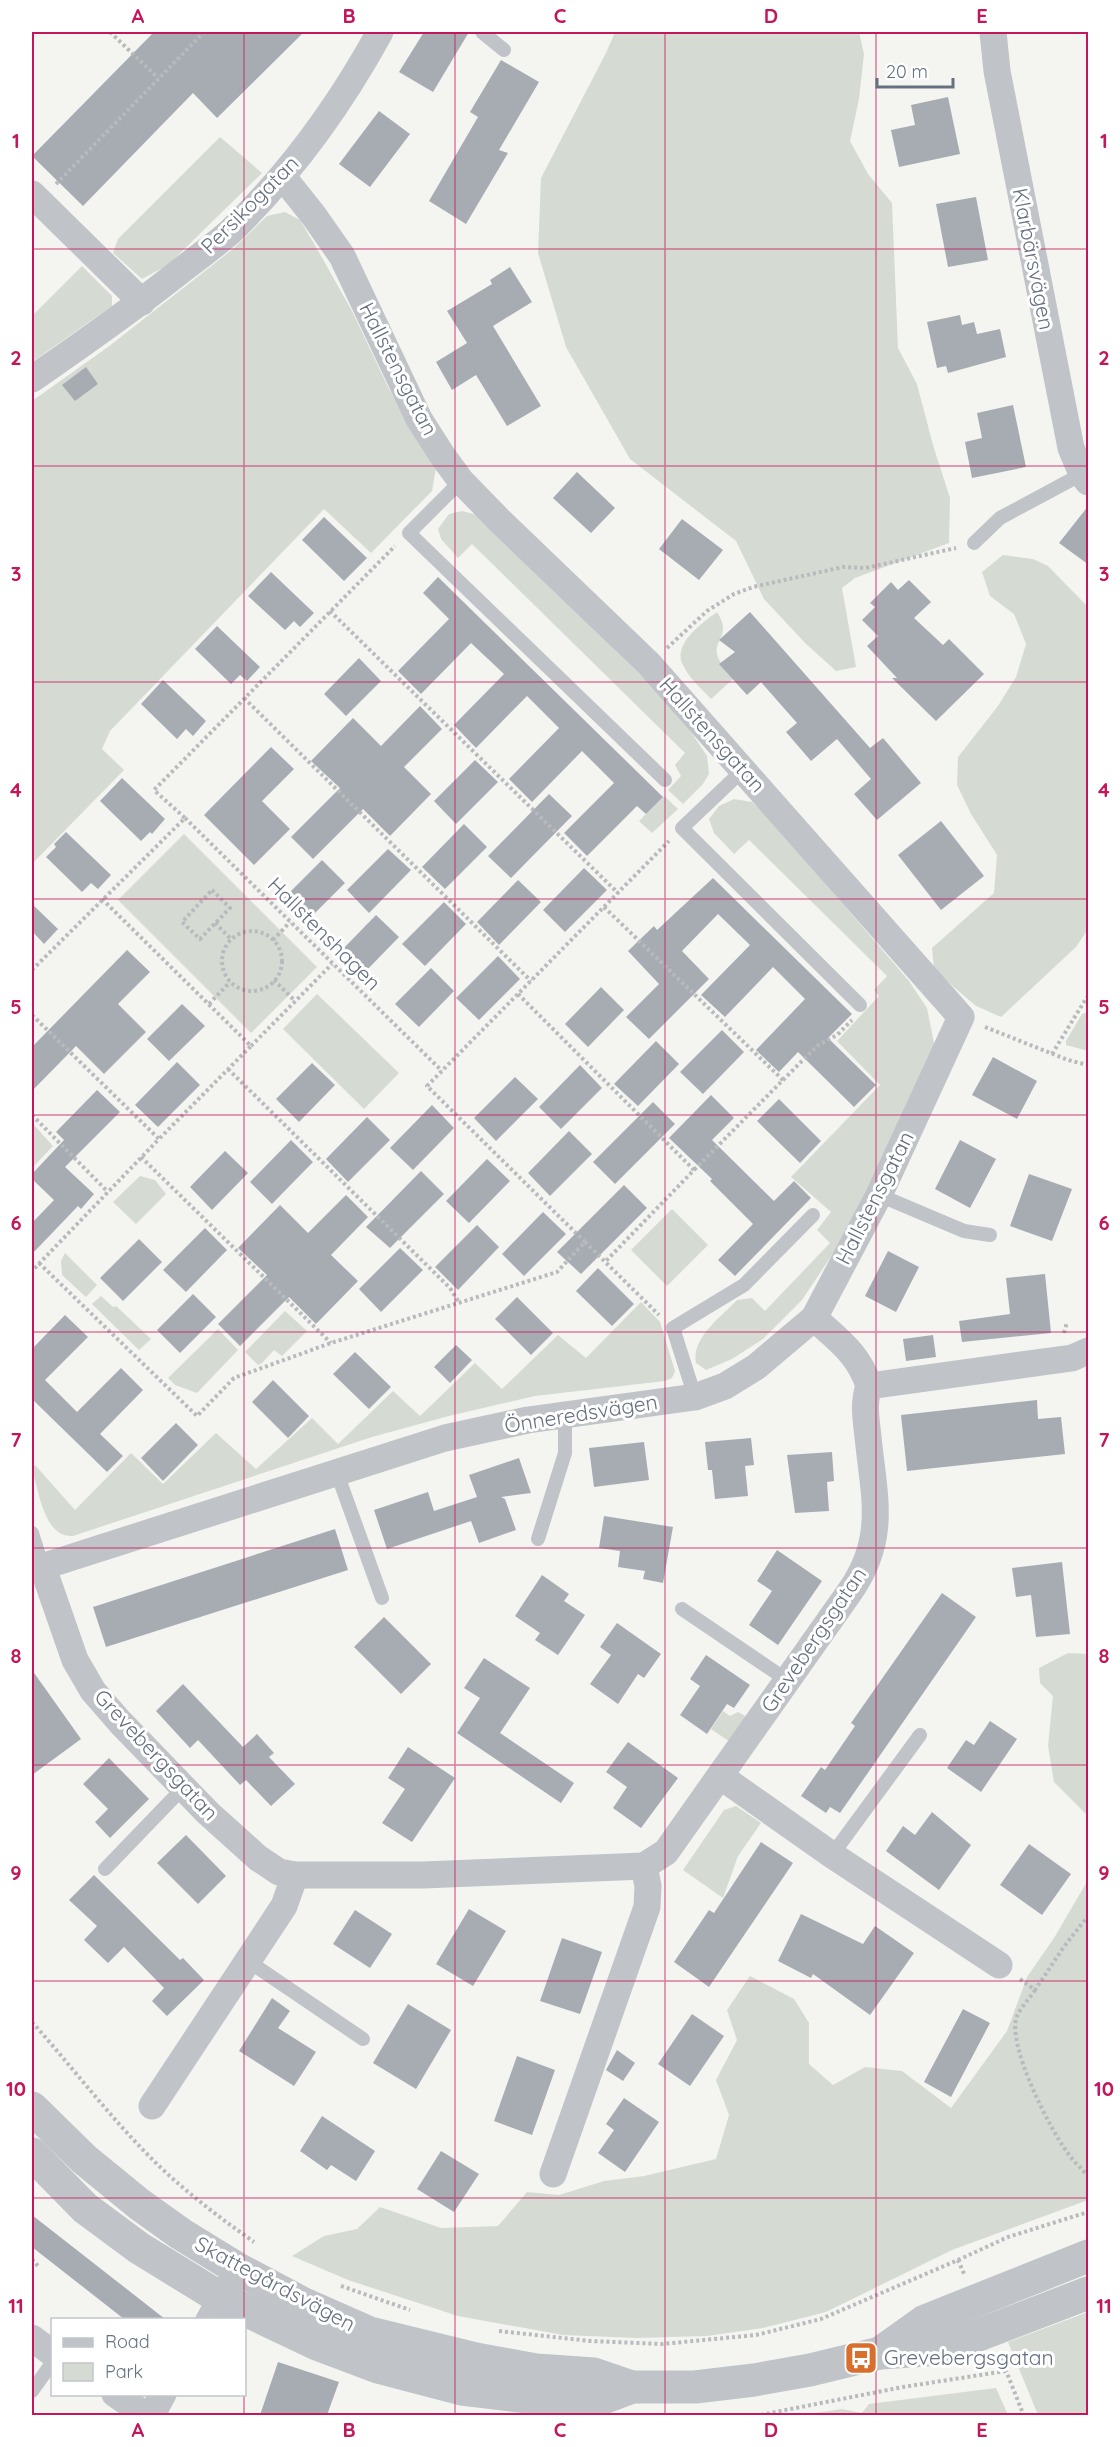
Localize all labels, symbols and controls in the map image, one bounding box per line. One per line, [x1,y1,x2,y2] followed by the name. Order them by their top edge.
[132,3,145,28] text: A
[342,3,356,28] text: B
[554,3,567,28] text: C
[764,3,778,28] text: D
[976,3,988,28] text: E
[877,51,954,89] scale bar
[886,60,928,83] text: 20 m
[12,128,20,153] text: 1
[1100,128,1108,153] text: 1
[195,150,304,259] street label: Persikogatan
[1008,186,1060,332] street label: Klarbärsvägen
[354,298,444,439] street label: Hallstensgatan
[10,345,22,370] text: 2
[1098,345,1110,370] text: 2
[11,561,21,586] text: 3
[1099,561,1109,586] text: 3
[654,671,771,797] street label: Hallstensgatan
[10,777,22,802] text: 4
[1098,777,1110,802] text: 4
[263,871,387,995] street label: Hallstenshagen
[10,994,22,1019] text: 5
[1098,994,1110,1019] text: 5
[829,1127,919,1268] street label: Hallstensgatan
[10,1210,22,1235] text: 6
[1098,1210,1110,1235] text: 6
[502,1388,659,1438] street label: Önneredsvägen
[11,1427,22,1452] text: 7
[1099,1427,1110,1452] text: 7
[755,1562,871,1717] street label: Grevebergsgatan
[11,1643,22,1668] text: 8
[1099,1643,1110,1668] text: 8
[89,1683,224,1825] street label: Grevebergsgatan
[10,1860,22,1885] text: 9
[1098,1860,1110,1885] text: 9
[6,2076,26,2101] text: 10
[1094,2076,1114,2101] text: 10
[191,2230,360,2336] street label: Skattegårdsvägen
[8,2293,24,2318] text: 11
[1096,2293,1112,2318] text: 11
[51,2318,246,2396] legend
[105,2330,150,2353] text: Road
[843,2340,879,2376] bus stop icon: Grevebergsgatan
[884,2344,1054,2370] place label: Grevebergsgatan
[105,2360,143,2383] text: Park
[132,2417,145,2442] text: A
[342,2417,356,2442] text: B
[554,2417,567,2442] text: C
[764,2417,778,2442] text: D
[976,2417,988,2442] text: E

